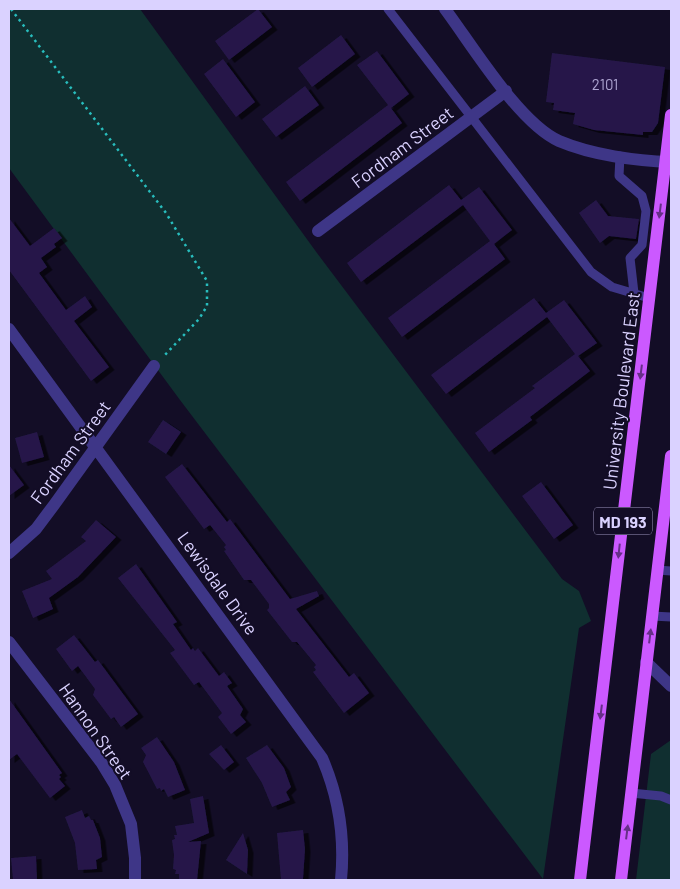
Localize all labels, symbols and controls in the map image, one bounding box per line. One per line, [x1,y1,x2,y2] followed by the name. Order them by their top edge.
[592,75,618,93] house number: 2101
[347,101,457,193] street label: Fordham Street
[656,203,664,219] one-way arrow
[598,291,644,491] street label: University Boulevard East
[636,364,644,380] one-way arrow
[25,396,115,508] street label: Fordham Street
[594,508,652,534] road number: MD 193
[173,527,263,639] street label: Lewisdale Drive
[615,543,623,559] one-way arrow
[646,627,654,643] one-way arrow
[55,679,137,783] street label: Hannon Street
[597,705,605,721] one-way arrow
[623,824,631,840] one-way arrow

